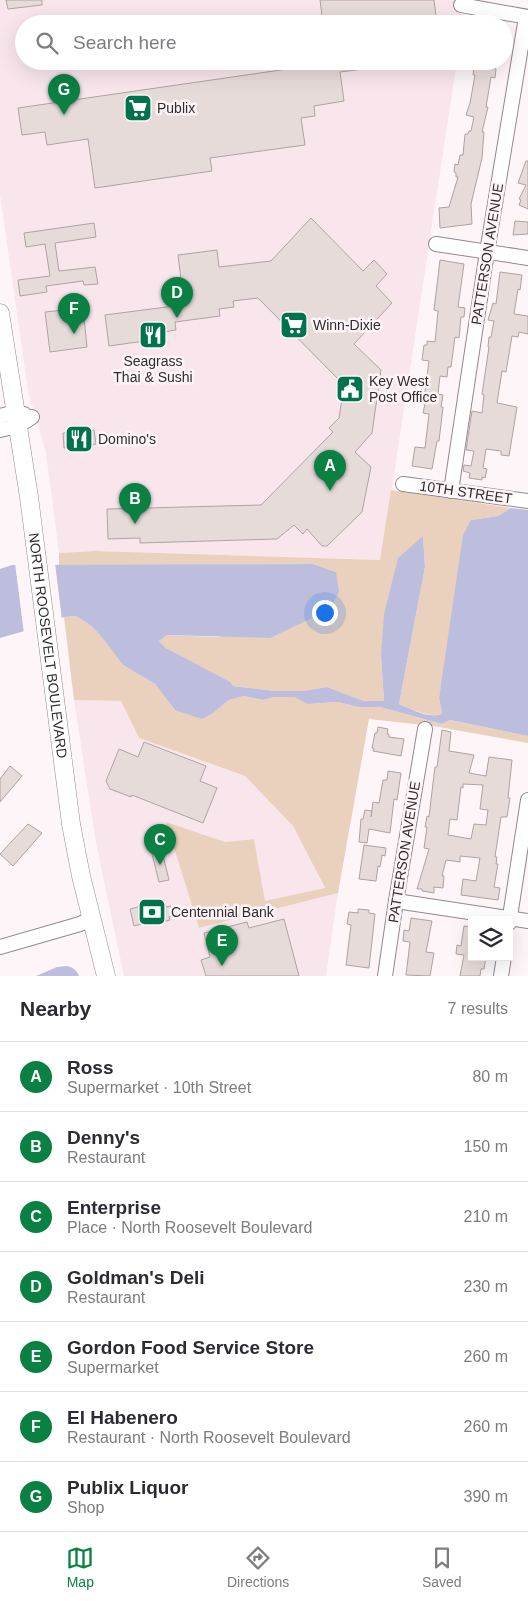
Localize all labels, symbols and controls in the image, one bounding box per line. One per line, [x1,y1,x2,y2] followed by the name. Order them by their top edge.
[15,15,513,70] search box
[33,29,61,57] icon: search
[73,32,177,53] text: Search here
[48,74,80,115] pin: G
[123,93,153,123] supermarket icon: Publix
[157,100,195,116] place label: Publix
[468,182,506,326] street label: PATTERSON AVENUE
[161,277,193,318] pin: D
[58,293,90,334] pin: F
[279,310,309,340] supermarket icon: Winn-Dixie
[313,317,381,333] place label: Winn-Dixie
[138,320,168,350] restaurant icon: Seagrass Thai & Sushi
[113,353,193,385] place label: Seagrass Thai & Sushi
[369,373,437,405] place label: Key West Post Office
[335,374,365,404] public building icon: Key West Post Office
[64,424,94,454] restaurant icon: Domino's
[98,431,156,447] place label: Domino's
[314,450,346,491] pin: A
[419,478,514,506] street label: 10TH STREET
[119,483,151,524] pin: B
[26,532,70,759] street label: NORTH ROOSEVELT BOULEVARD
[312,600,338,626] your location
[385,780,423,924] street label: PATTERSON AVENUE
[144,824,176,865] pin: C
[137,897,167,927] bank icon: Centennial Bank
[171,904,275,920] place label: Centennial Bank
[468,916,513,961] map controls
[468,916,513,961] button: layers
[206,925,238,966] pin: E
[20,997,91,1020] text: Nearby
[448,1000,508,1017] text: 7 results
[67,1057,113,1078] text: Ross
[30,1068,42,1085] text: A
[472,1068,508,1085] text: 80 m
[67,1079,251,1096] text: Supermarket · 10th Street
[67,1127,140,1148] text: Denny's
[30,1138,42,1155] text: B
[464,1138,508,1155] text: 150 m
[67,1149,145,1166] text: Restaurant
[67,1197,161,1218] text: Enterprise
[30,1208,42,1225] text: C
[464,1208,508,1225] text: 210 m
[67,1219,312,1236] text: Place · North Roosevelt Boulevard
[67,1267,205,1288] text: Goldman's Deli
[30,1278,42,1295] text: D
[464,1278,508,1295] text: 230 m
[67,1289,145,1306] text: Restaurant
[67,1337,314,1358] text: Gordon Food Service Store
[31,1348,41,1365] text: E
[464,1348,508,1365] text: 260 m
[67,1359,159,1376] text: Supermarket
[67,1407,178,1428] text: El Habenero
[31,1418,41,1435] text: F
[464,1418,508,1435] text: 260 m
[67,1429,351,1446] text: Restaurant · North Roosevelt Boulevard
[67,1477,188,1498] text: Publix Liquor
[30,1488,42,1505] text: G
[464,1488,508,1505] text: 390 m
[67,1499,104,1516] text: Shop
[66,1544,94,1590] tab: Map
[227,1544,289,1590] tab: Directions
[422,1544,462,1590] tab: Saved

